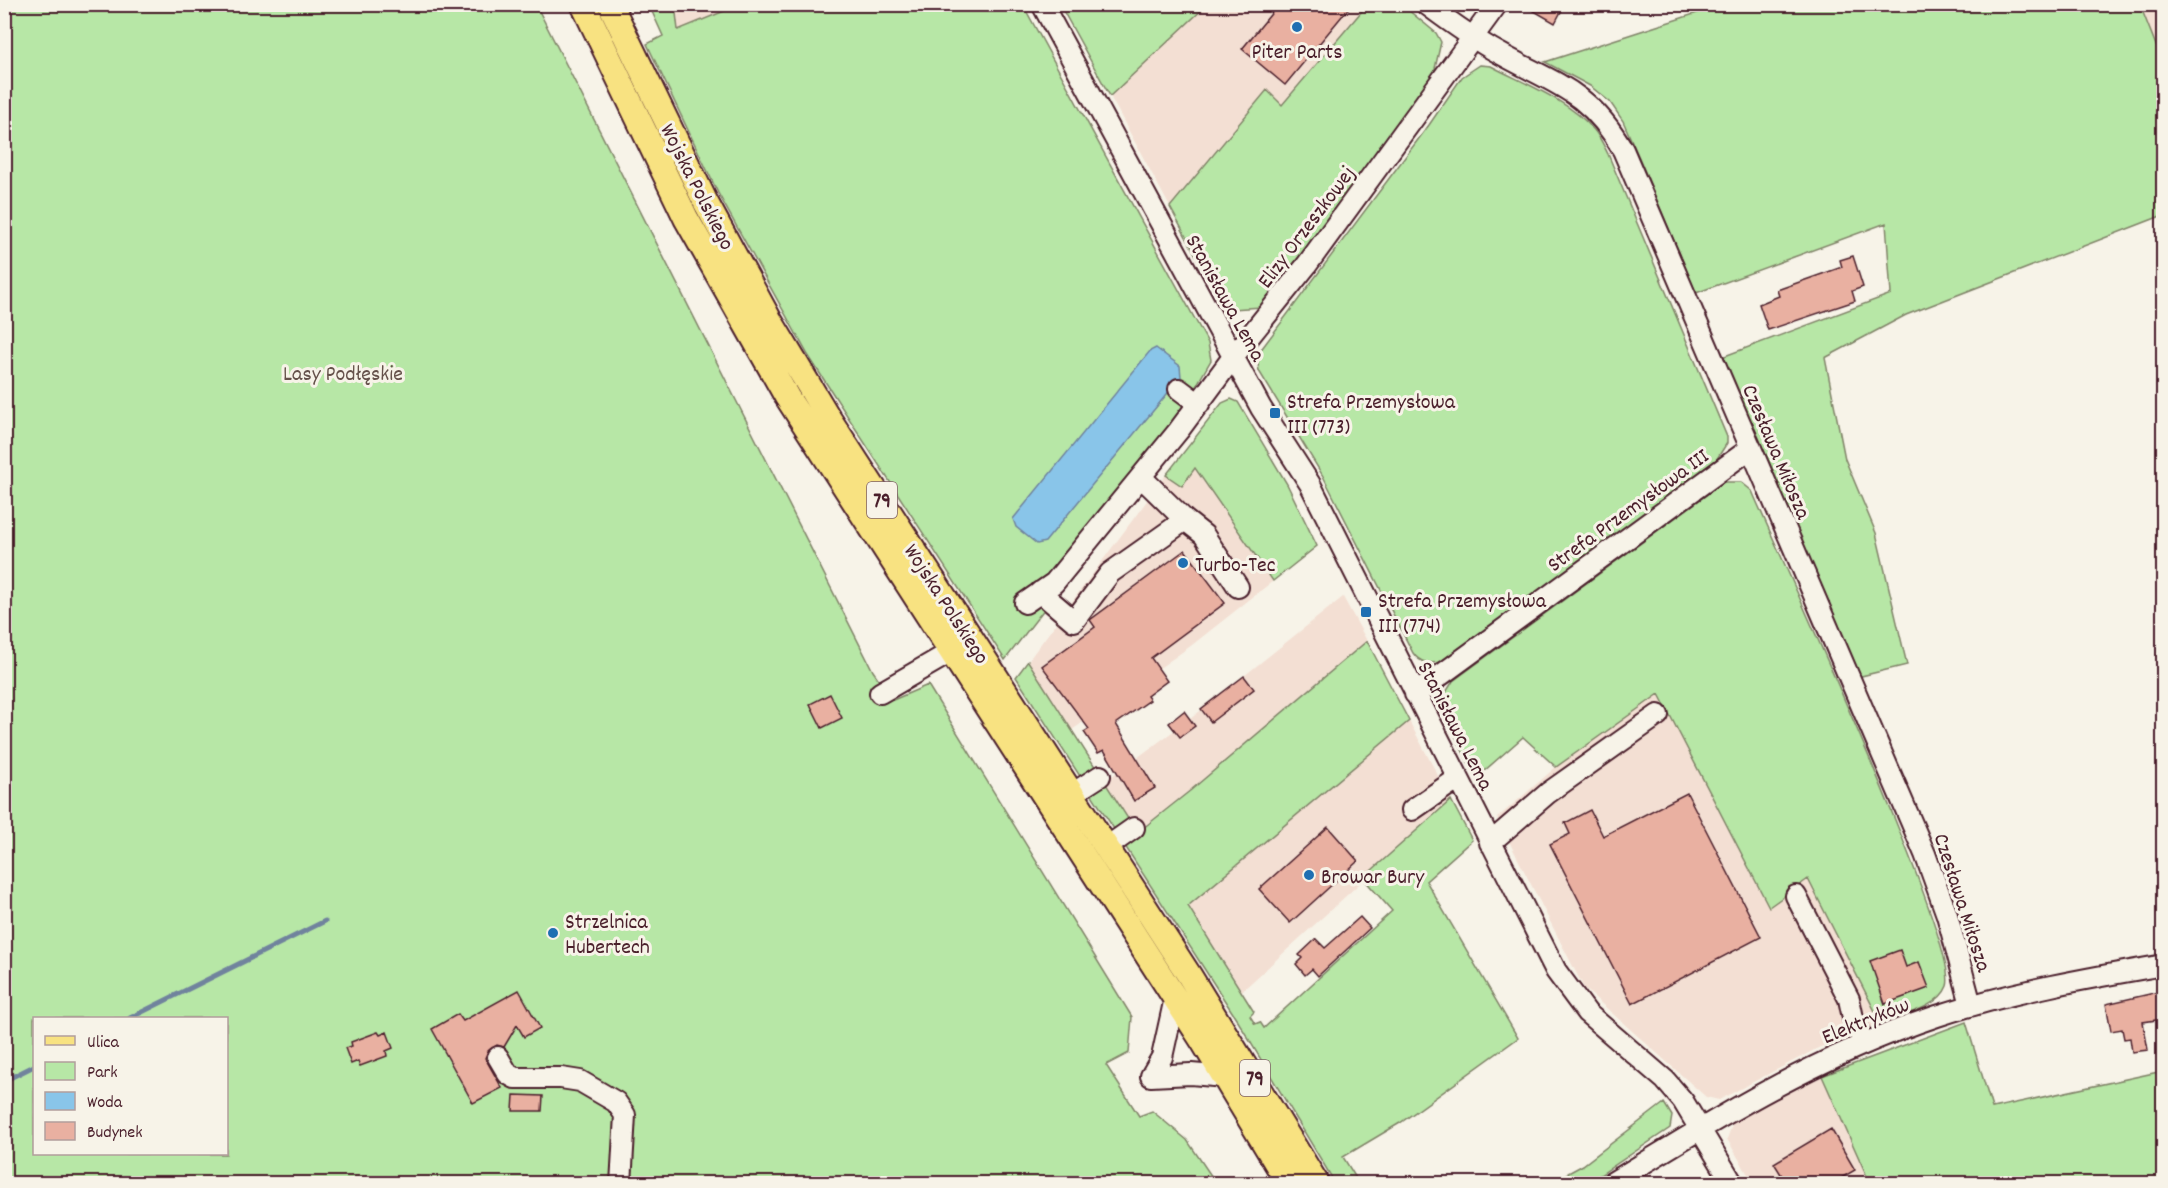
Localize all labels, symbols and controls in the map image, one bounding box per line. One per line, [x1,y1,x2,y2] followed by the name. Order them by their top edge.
[1290,20,1304,34] marker: Piter Parts
[1252,38,1342,69] place label: Piter Parts
[651,119,741,256] street label: Wojska Polskiego
[1251,160,1364,296] street label: Elizy Orzeszkowej
[1176,229,1272,369] street label: Stanisława Lema
[283,360,403,391] park label: Lasy Podłęskie
[1732,380,1817,525] street label: Czesława Miłosza
[1287,388,1456,444] place label: Strefa Przemysłowa III (773)
[1268,406,1282,420] marker: Strefa Przemysłowa III (773)
[1542,442,1717,581] street label: Strefa Przemysłowa III
[867,482,897,518] road number: 79
[894,538,996,671] street label: Wojska Polskiego
[1195,551,1276,582] place label: Turbo-Tec
[1176,556,1190,570] marker: Turbo-Tec
[1378,587,1547,643] place label: Strefa Przemysłowa III (774)
[1359,605,1373,619] marker: Strefa Przemysłowa III (774)
[1408,657,1500,797] street label: Stanisława Lema
[1924,830,1998,977] street label: Czesława Miłosza
[1321,863,1425,894] place label: Browar Bury
[1302,868,1316,882] marker: Browar Bury
[565,908,650,964] place label: Strzelnica Hubertech
[546,926,560,940] marker: Strzelnica Hubertech
[1818,991,1915,1054] street label: Elektryków
[33,1017,228,1155] legend
[87,1031,119,1056] text: Ulica
[1240,1060,1270,1096] road number: 79
[87,1061,118,1086] text: Park
[87,1091,123,1116] text: Woda
[87,1121,143,1146] text: Budynek

